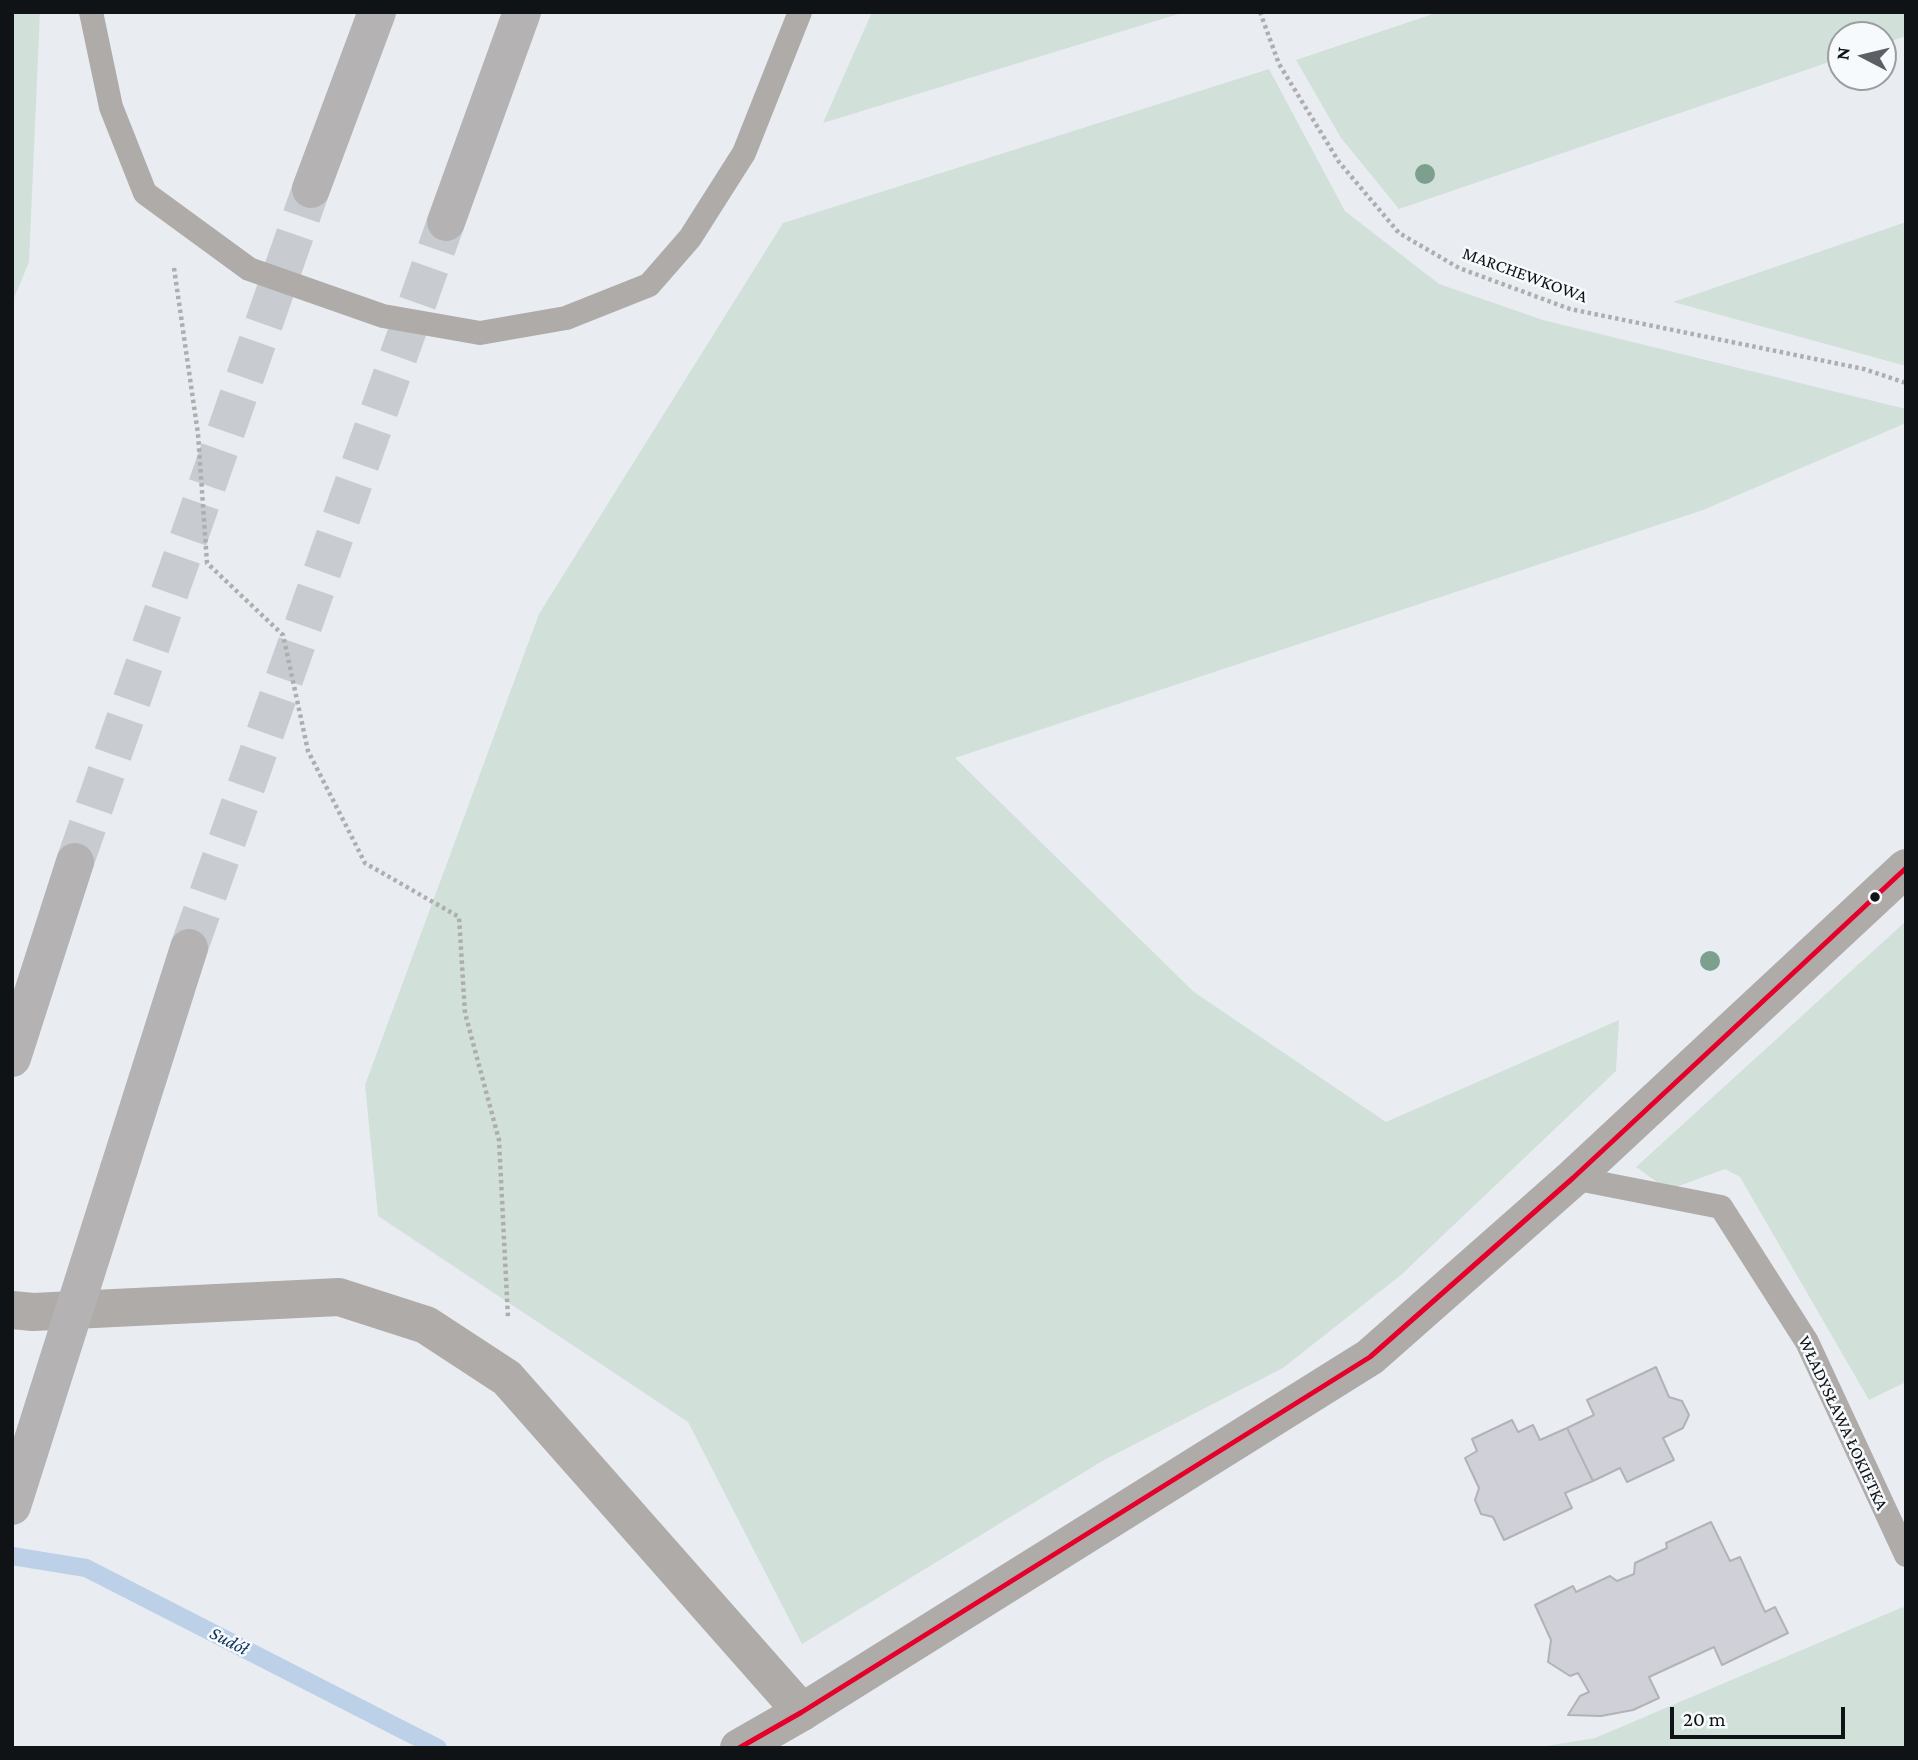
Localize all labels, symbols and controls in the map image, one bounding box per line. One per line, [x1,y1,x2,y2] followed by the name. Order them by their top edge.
[1827,21,1897,91] north arrow
[1831,46,1854,61] text: N
[1460,242,1590,308] street label: MARCHEWKOWA
[1868,890,1882,904] unlabelled marker
[1793,1332,1893,1514] street label: WŁADYSŁAWA ŁOKIETKA
[206,1622,252,1660] water label: Sudół
[1673,1694,1848,1738] scale bar
[1683,1707,1726,1731] text: 20 m

